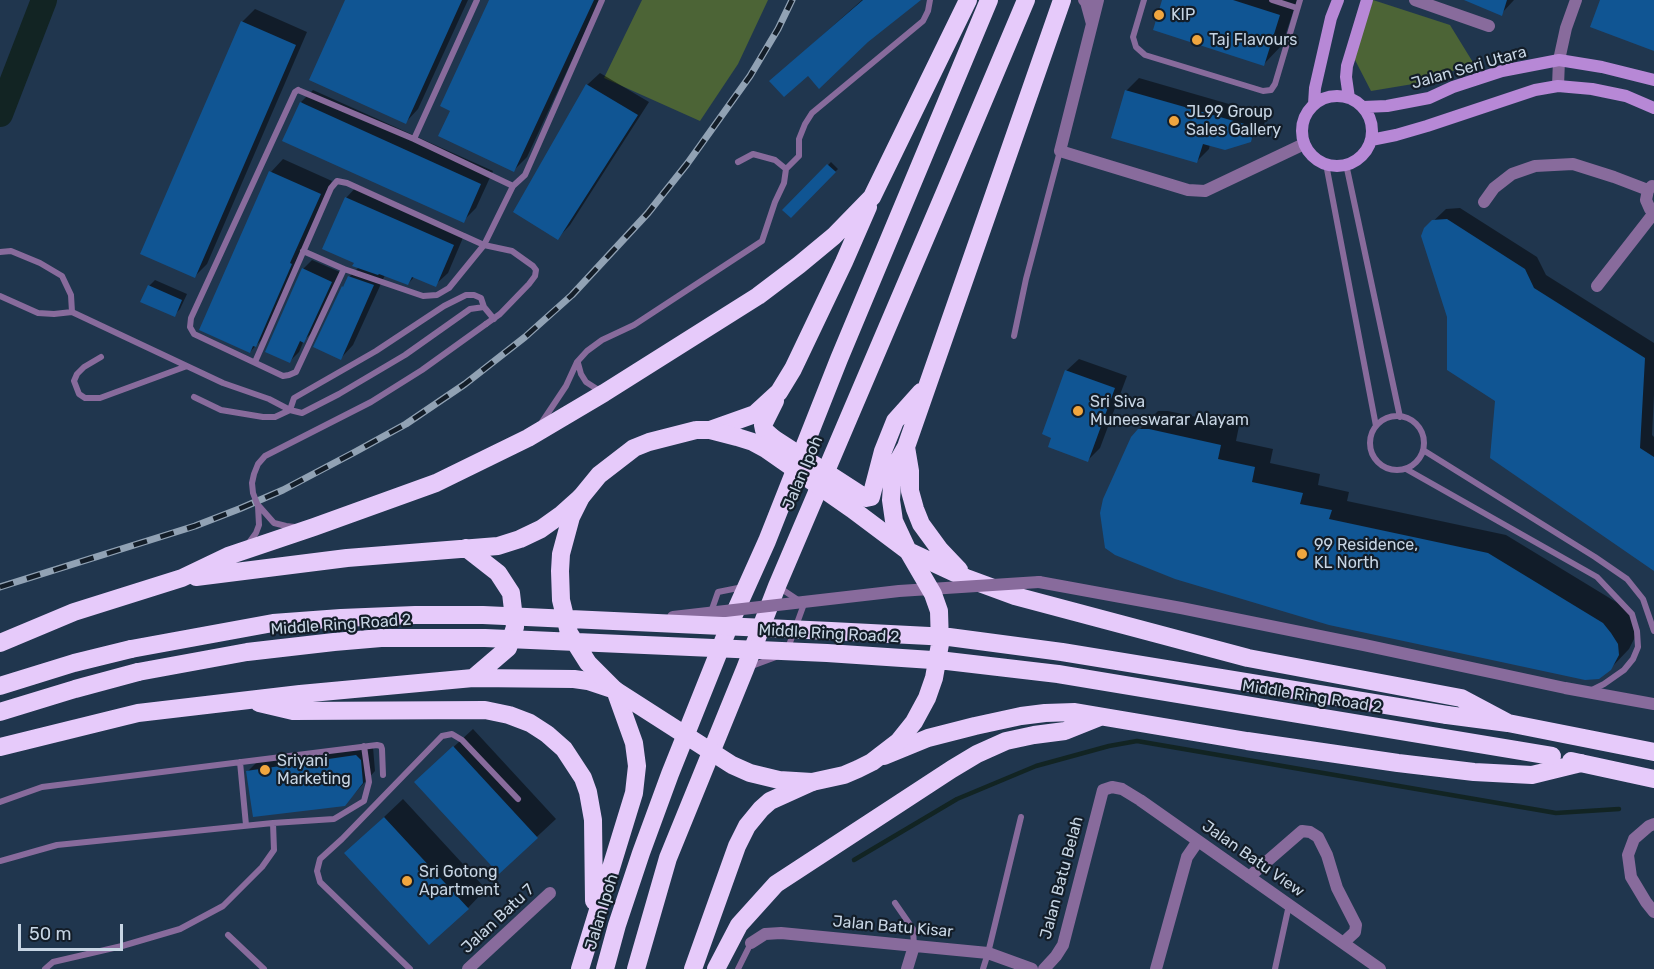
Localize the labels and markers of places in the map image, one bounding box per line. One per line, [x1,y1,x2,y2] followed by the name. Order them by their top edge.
[1171,5,1195,25] place label: KIP
[1152,8,1166,22] marker: KIP
[1209,30,1297,50] place label: Taj Flavours
[1190,33,1204,47] marker: Taj Flavours
[1186,102,1281,140] place label: JL99 Group Sales Gallery
[1167,114,1181,128] marker: JL99 Group Sales Gallery
[1090,392,1249,430] place label: Sri Siva Muneeswarar Alayam
[1071,404,1085,418] marker: Sri Siva Muneeswarar Alayam
[1314,535,1418,573] place label: 99 Residence, KL North
[1295,547,1309,561] marker: 99 Residence, KL North
[277,751,351,789] place label: Sriyani Marketing
[258,763,272,777] marker: Sriyani Marketing
[419,862,499,900] place label: Sri Gotong Apartment
[400,874,414,888] marker: Sri Gotong Apartment

